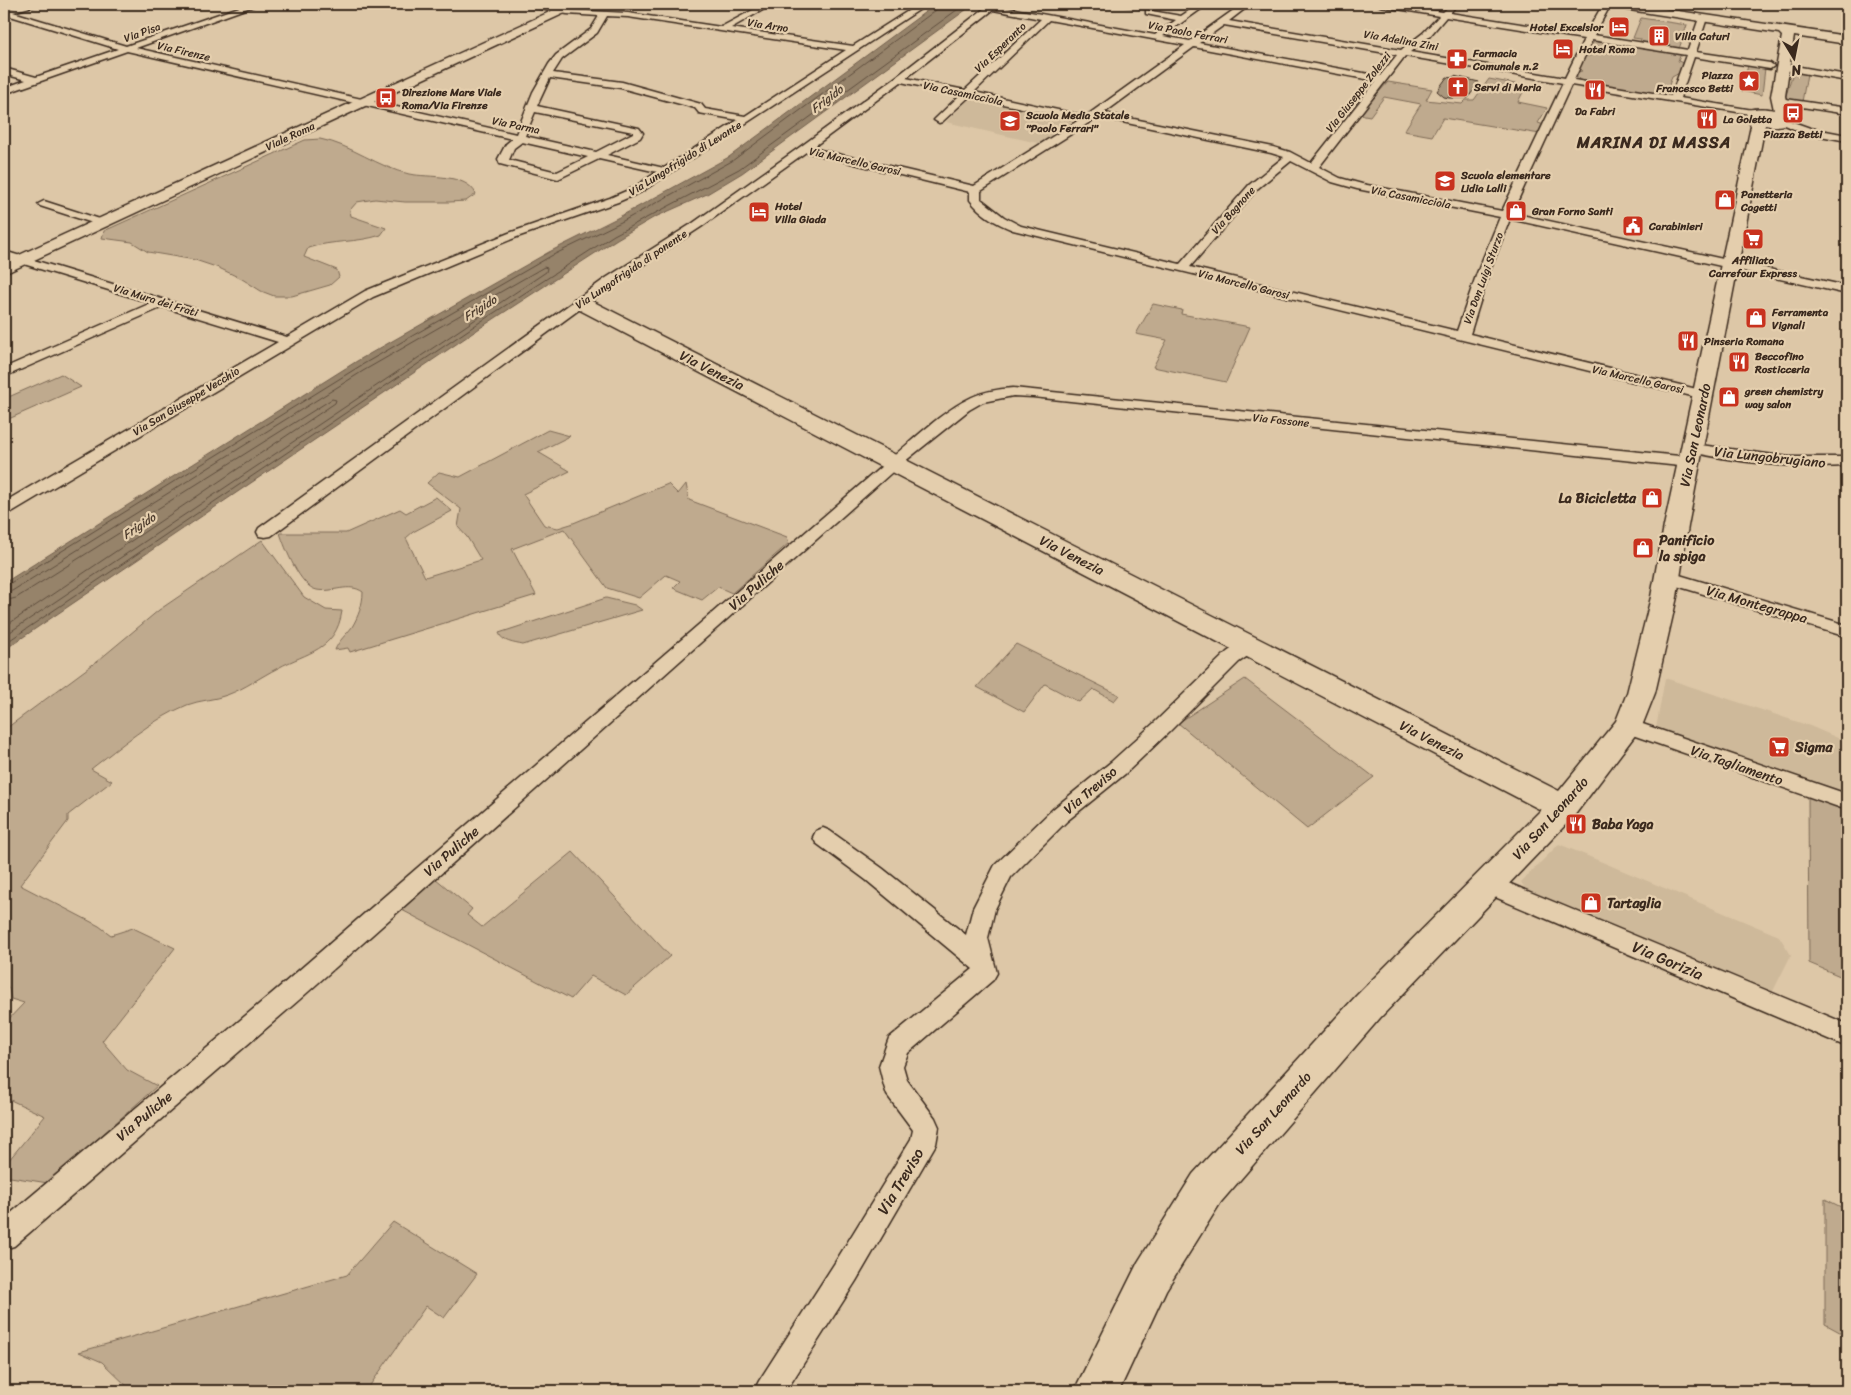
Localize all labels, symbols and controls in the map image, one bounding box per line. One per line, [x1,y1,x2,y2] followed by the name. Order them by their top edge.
[746,13,790,38] street label: Via Arno
[1147,15,1230,50] street label: Via Paolo Ferrari
[1607,15,1631,39] hotel icon: Hotel Excelsior
[121,17,164,48] street label: Via Pisa
[970,17,1031,77] street label: Via Esperanto
[1529,18,1604,37] place label: Hotel Excelsior
[1647,24,1671,48] building icon: Villa Caturi
[1362,25,1441,57] street label: Via Adelina Zini
[1675,27,1730,46] place label: Villa Caturi
[1768,32,1818,82] north arrow
[155,36,213,67] street label: Via Firenze
[1551,37,1575,61] hotel icon: Hotel Roma
[1578,40,1635,59] place label: Hotel Roma
[1472,44,1539,76] place label: Farmacia Comunale n.2
[1321,47,1397,137] street label: Via Giuseppe Zolezzi
[1445,47,1469,71] pharmacy icon: Farmacia Comunale n.2
[1789,57,1804,84] text: N
[1655,66,1734,98] place label: Piazza Francesco Betti
[1737,69,1761,93] place icon: Piazza Francesco Betti
[1446,75,1470,99] church icon: Servi di Maria
[921,76,1005,111] street label: Via Casamicciola
[1473,78,1542,97] place label: Servi di Maria
[1583,78,1607,102] restaurant icon: Da Fabri
[806,79,849,119] water label: Frigido
[401,83,502,115] place label: Direzione Mare Viale Roma/Via Firenze
[374,86,398,110] bus stop icon: Direzione Mare Viale Roma/Via Firenze
[1781,101,1805,125] bus stop icon: Piazza Betti
[1575,102,1616,121] place label: Da Fabri
[1025,106,1130,138] place label: Scuola Media Statale "Paolo Ferrari"
[1695,107,1719,131] restaurant icon: La Goletta
[998,109,1022,133] school or university icon: Scuola Media Statale "Paolo Ferrari"
[1723,110,1772,129] place label: La Goletta
[490,111,542,140] street label: Via Parma
[625,116,746,201] street label: Via Lungofrigido di Levante
[262,117,319,156] street label: Viale Roma
[1764,125,1823,144] place label: Piazza Betti
[1576,128,1731,157] district label: MARINA DI MASSA
[807,142,903,181] street label: Via Marcello Garosi
[1460,166,1551,198] place label: Scuola elementare Lidia Lalli
[1433,169,1457,193] school or university icon: Scuola elementare Lidia Lalli
[1369,180,1453,215] street label: Via Casamicciola
[1206,182,1260,239] street label: Via Bagnone
[1740,185,1793,217] place label: Panetteria Cagetti
[1713,188,1737,212] shop icon: Panetteria Cagetti
[774,197,826,229] place label: Hotel Villa Giada
[1504,199,1528,223] shop icon: Gran Forno Santi
[747,200,771,224] hotel icon: Hotel Villa Giada
[1531,202,1614,221] place label: Gran Forno Santi
[1621,214,1645,238] public building icon: Carabinieri
[1648,217,1704,236] place label: Carabinieri
[571,224,692,314] street label: Via Lungofrigido di ponente
[1741,227,1765,251] supermarket icon: Affiliato Carrefour Express
[1458,229,1509,327] street label: Via Don Luigi Sturzo
[1708,251,1797,283] place label: Affiliato Carrefour Express
[1196,264,1292,305] street label: Via Marcello Garosi
[111,279,201,323] street label: Via Mura dei Frati
[459,288,502,327] water label: Frigido
[1771,303,1829,335] place label: Ferramenta Vignali
[1744,306,1768,330] shop icon: Ferramenta Vignali
[1676,329,1700,353] restaurant icon: Pinseria Romana
[1704,332,1784,351] place label: Pinseria Romana
[675,343,749,398] street label: Via Venezia
[1754,347,1810,379] place label: Beccofino Rosticceria
[1727,350,1751,374] restaurant icon: Beccofino Rosticceria
[1590,360,1686,399] street label: Via Marcello Garosi
[129,362,244,441] street label: Via San Giuseppe Vecchio
[1672,381,1719,489] street label: Via San Leonardo
[1744,382,1824,414] place label: green chemistry way salon
[1717,385,1741,409] shop icon: green chemistry way salon
[1252,408,1310,433] street label: Via Fossone
[1713,439,1827,476] street label: Via Lungobrugiano
[1558,486,1637,511] place label: La Bicicletta
[1640,486,1664,510] shop icon: La Bicicletta
[118,506,161,545] water label: Frigido
[1035,528,1109,583] street label: Via Venezia
[1658,528,1715,569] place label: Panificio la spiga
[1631,536,1655,560] shop icon: Panificio la spiga
[722,554,790,617] street label: Via Puliche
[1703,578,1810,631] street label: Via Montegrappa
[1395,713,1469,768] street label: Via Venezia
[1767,735,1791,759] supermarket icon: Sigma
[1794,735,1833,760] place label: Sigma
[1687,738,1786,793] street label: Via Tagliamento
[1057,760,1123,821] street label: Via Treviso
[1506,771,1595,866] street label: Via San Leonardo
[1564,812,1588,836] restaurant icon: Baba Yaga
[1592,812,1654,837] place label: Baba Yaga
[417,820,485,883] street label: Via Puliche
[1579,891,1603,915] shop icon: Tartaglia
[1607,891,1661,916] place label: Tartaglia
[1628,932,1708,988] street label: Via Gorizia
[1229,1066,1318,1161] street label: Via San Leonardo
[110,1085,178,1148] street label: Via Puliche
[869,1142,932,1220] street label: Via Treviso

